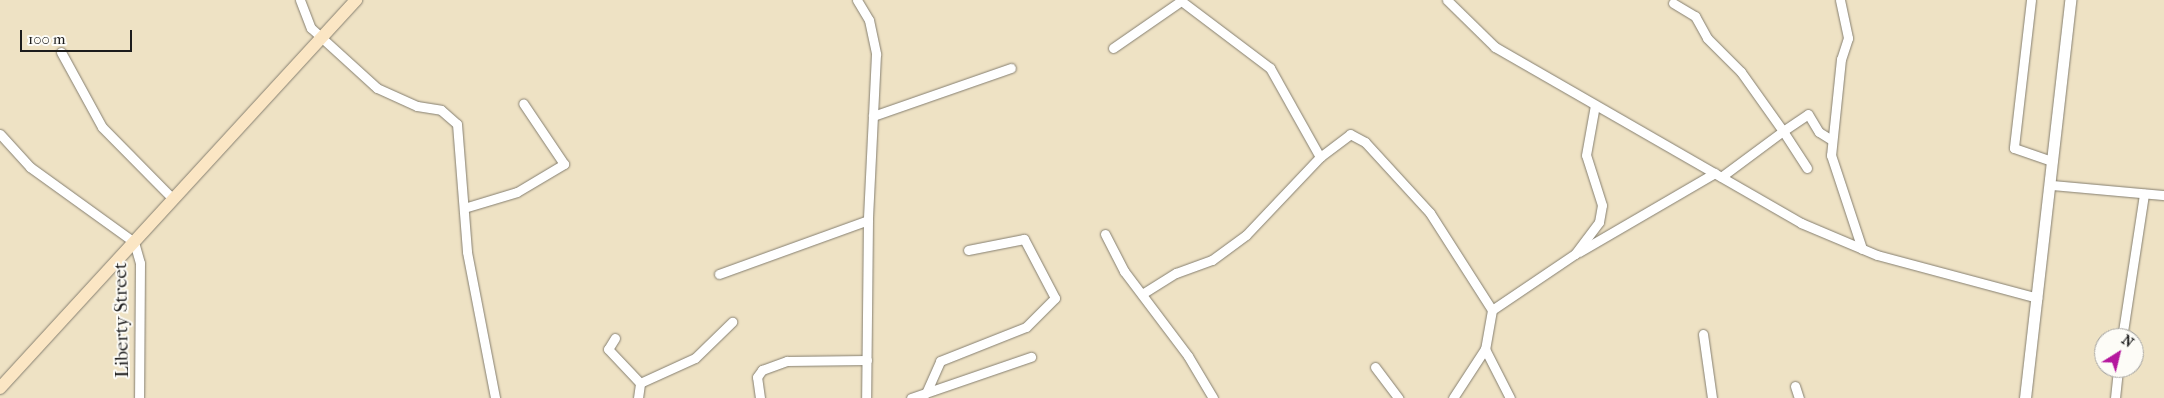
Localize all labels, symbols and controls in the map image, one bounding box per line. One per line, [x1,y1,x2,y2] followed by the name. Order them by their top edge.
[22,20,135,52] scale bar
[28,30,66,48] text: 100 m
[110,262,134,378] street label: Liberty Street
[2094,328,2144,378] north arrow
[2118,331,2137,351] text: N

